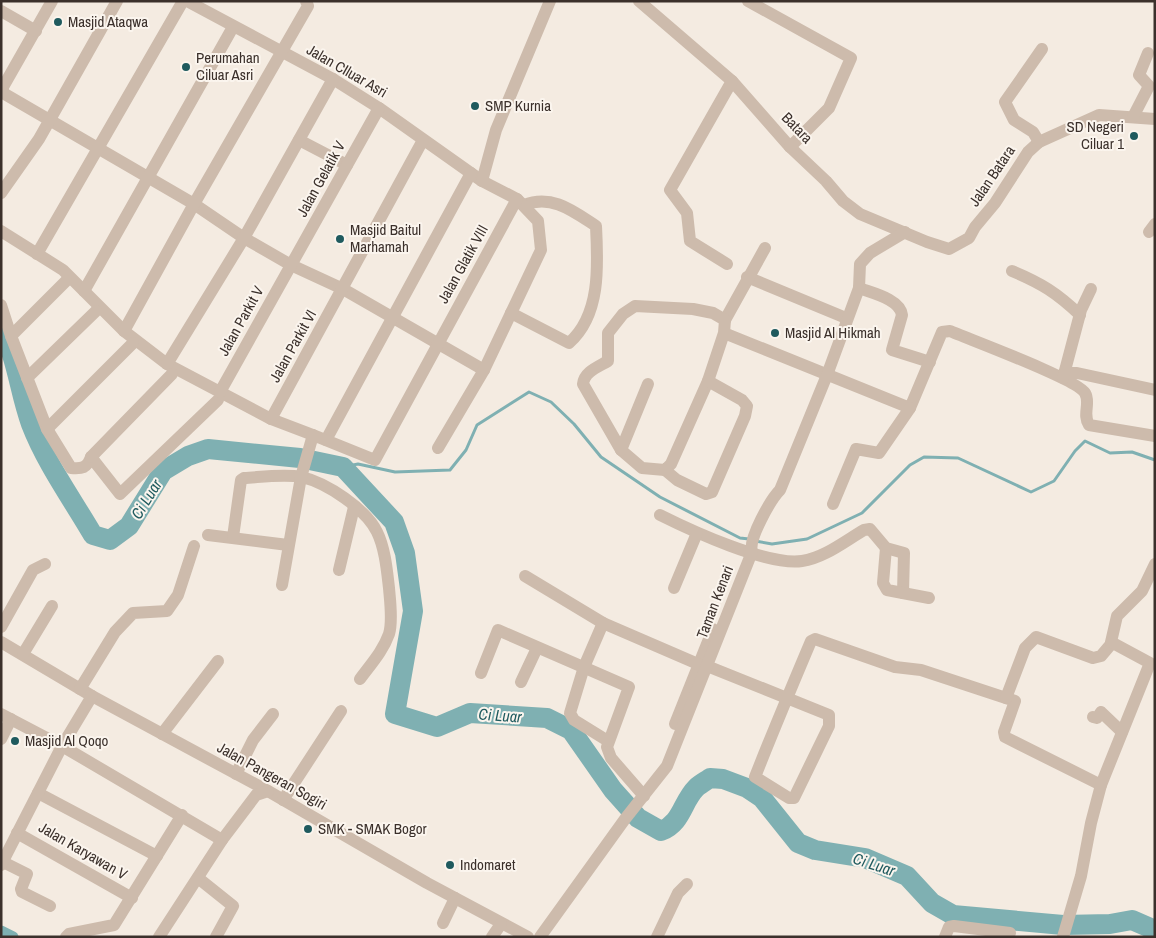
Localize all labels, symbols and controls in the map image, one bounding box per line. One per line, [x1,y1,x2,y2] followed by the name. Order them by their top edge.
[68,11,148,32] place label: Masjid Ataqwa
[52,16,64,28] marker: Masjid Ataqwa
[303,39,392,102] street label: Jalan CIluar Asri
[196,47,260,85] place label: Perumahan Ciluar Asri
[180,61,192,73] marker: Perumahan Ciluar Asri
[485,95,551,116] place label: SMP Kurnia
[469,100,481,112] marker: SMP Kurnia
[777,107,818,148] street label: Batara
[1067,116,1124,154] place label: SD Negeri Ciluar 1
[1128,130,1140,142] marker: SD Negeri Ciluar 1
[291,136,350,220] street label: Jalan Gelatik V
[964,141,1020,210] street label: Jalan Batara
[350,219,421,257] place label: Masjid Baitul Marhamah
[432,221,493,307] street label: Jalan Glatik VIII
[334,233,346,245] marker: Masjid Baitul Marhamah
[213,281,269,359] street label: Jalan Parkit V
[264,306,321,386] street label: Jalan Parkit VI
[785,322,881,343] place label: Masjid Al Hikmah
[769,327,781,339] marker: Masjid Al Hikmah
[125,474,167,523] water label: Ci Luar
[691,562,738,641] street label: Taman Kenari
[478,703,523,728] water label: Ci Luar
[25,730,109,751] place label: Masjid Al Qoqo
[9,735,21,747] marker: Masjid Al Qoqo
[214,737,331,814] street label: Jalan Pangeran Sogiri
[35,817,132,885] street label: Jalan Karyawan V
[318,818,427,839] place label: SMK - SMAK Bogor
[302,823,314,835] marker: SMK - SMAK Bogor
[850,847,898,881] water label: Ci Luar
[460,854,516,875] place label: Indomaret
[444,859,456,871] marker: Indomaret

